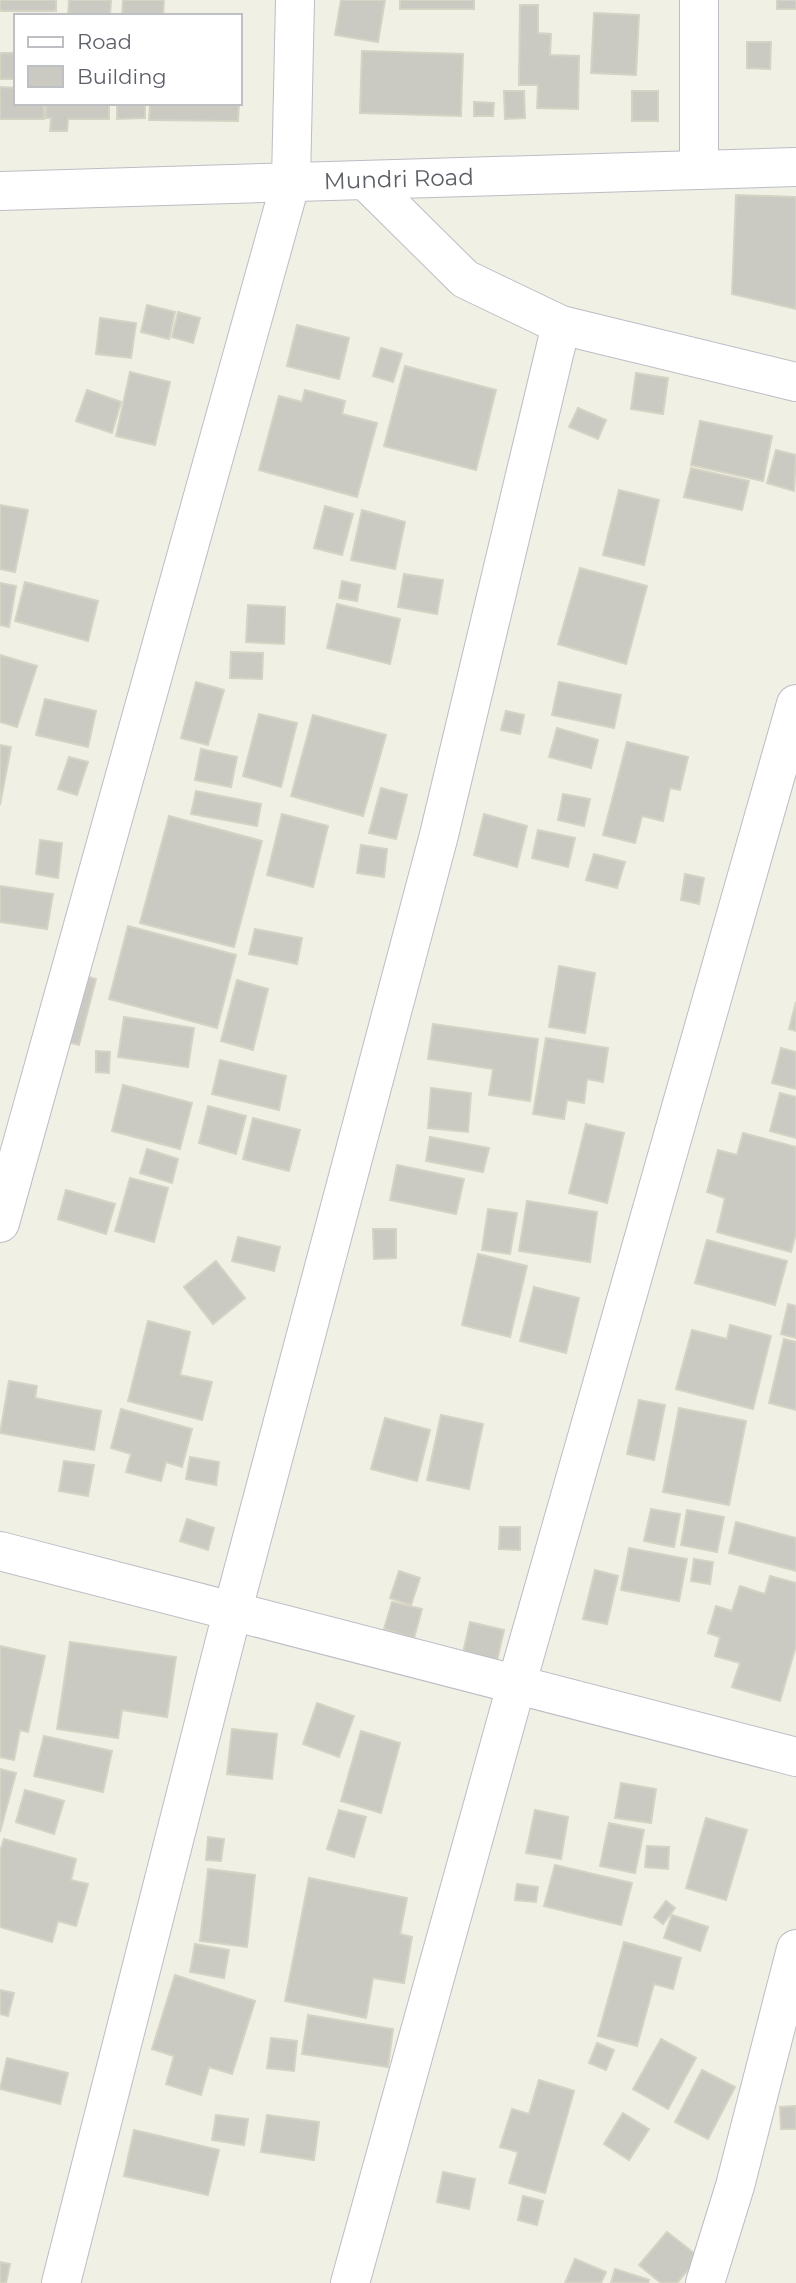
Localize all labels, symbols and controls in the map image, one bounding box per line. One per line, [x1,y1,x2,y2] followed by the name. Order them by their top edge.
[14,14,242,105] legend
[77,29,132,54] text: Road
[77,64,167,89] text: Building
[323,163,474,195] street label: Mundri Road

